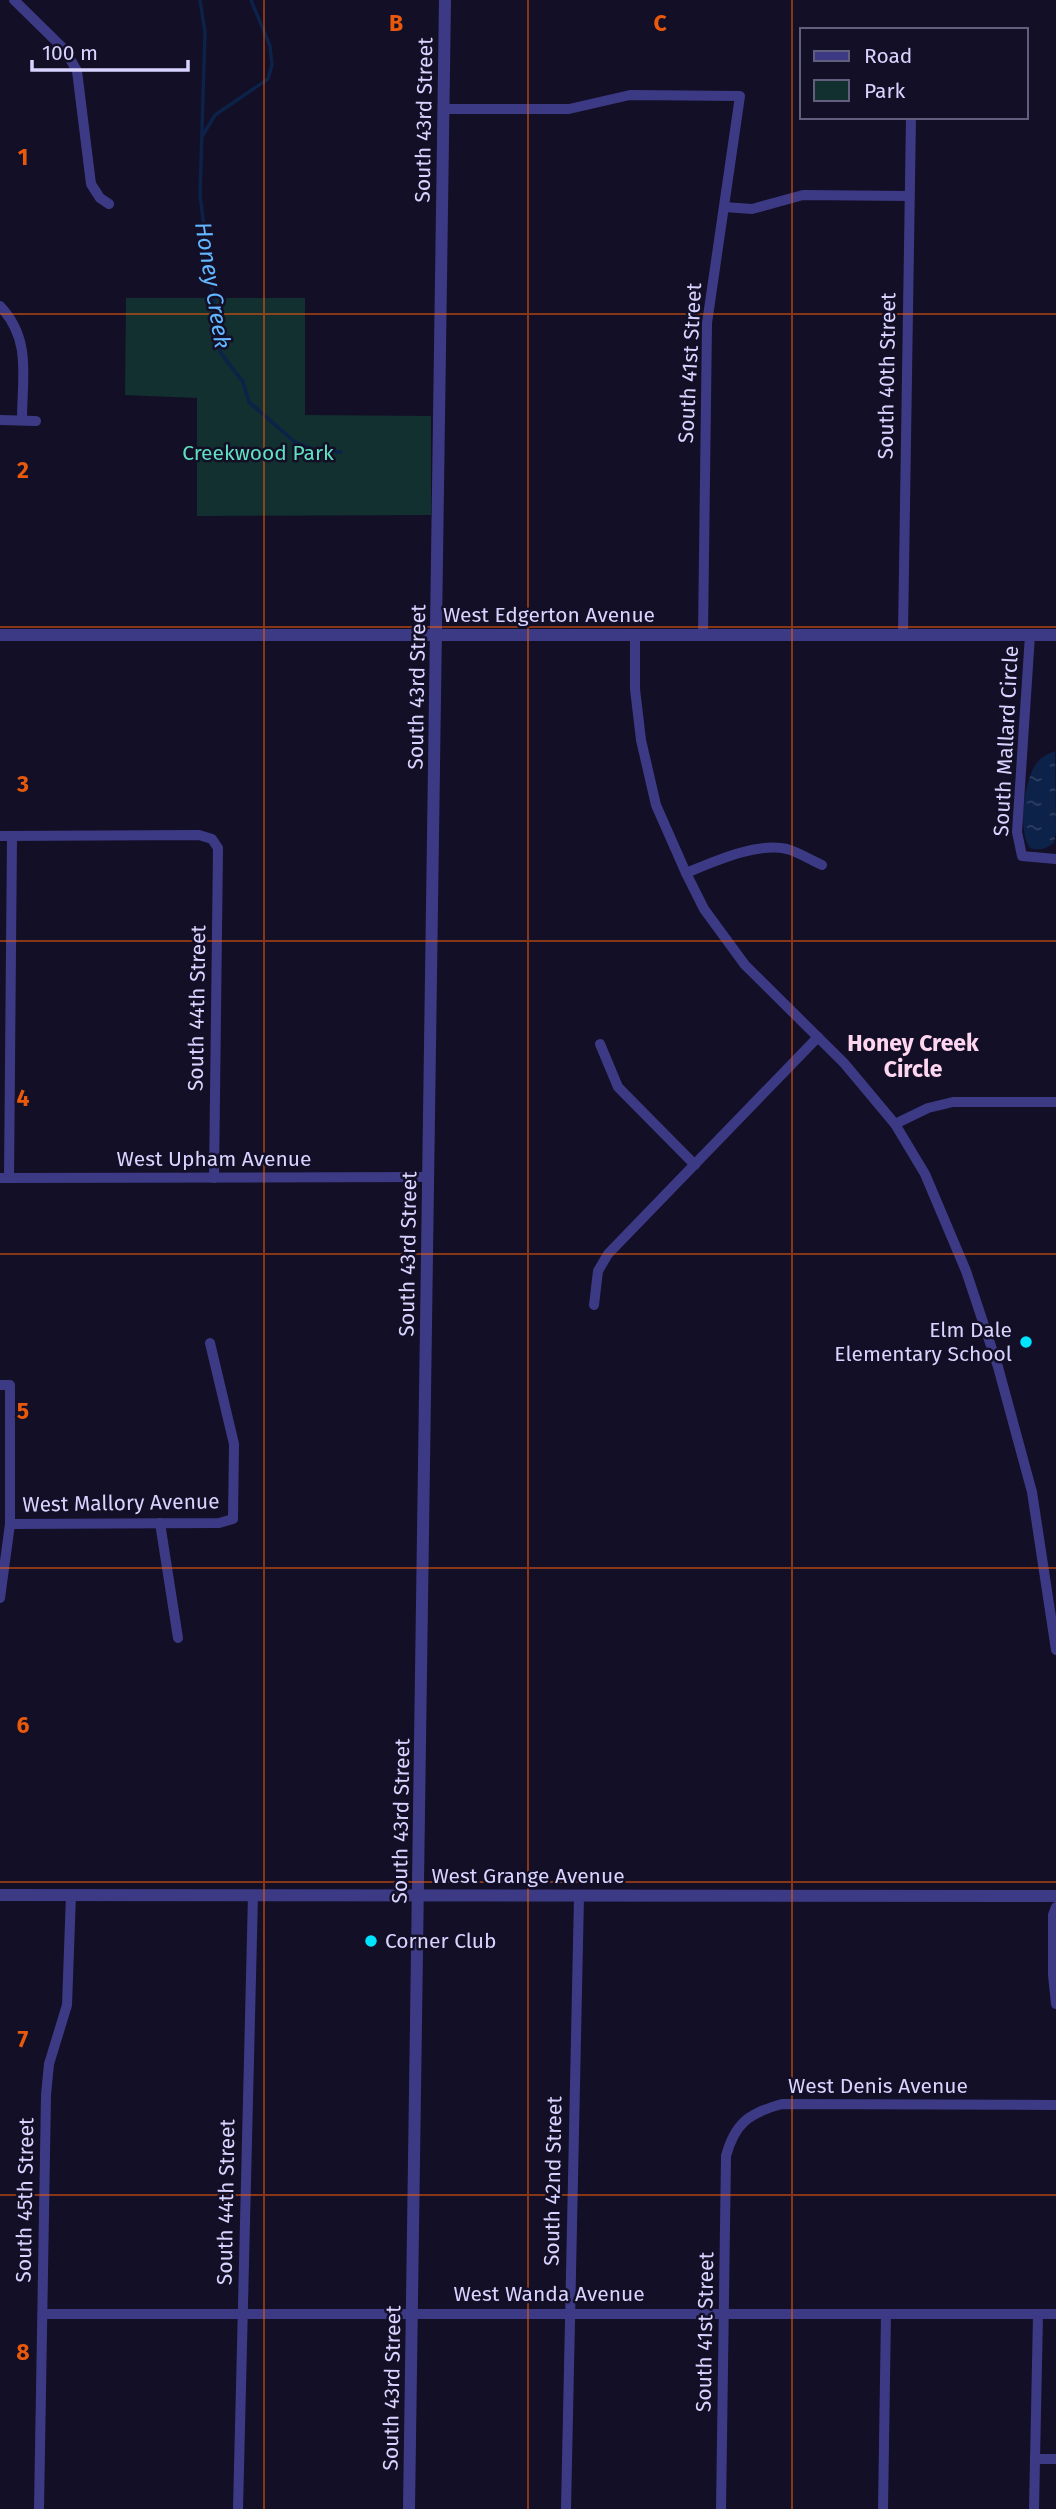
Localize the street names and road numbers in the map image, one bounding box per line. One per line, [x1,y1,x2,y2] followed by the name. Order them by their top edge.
[410,37,438,203] street label: South 43rd Street
[673,282,707,444] street label: South 41st Street
[873,292,901,460] street label: South 40th Street
[443,602,655,628] street label: West Edgerton Avenue
[403,604,431,770] street label: South 43rd Street
[988,645,1024,837] street label: South Mallard Circle
[183,924,211,1091] street label: South 44th Street
[117,1146,311,1172] street label: West Upham Avenue
[394,1171,422,1337] street label: South 43rd Street
[22,1488,220,1518] street label: West Mallory Avenue
[387,1738,415,1904] street label: South 43rd Street
[431,1863,625,1889] street label: West Grange Avenue
[788,2073,968,2099] street label: West Denis Avenue
[539,2095,567,2266] street label: South 42nd Street
[11,2117,39,2283] street label: South 45th Street
[212,2118,240,2285] street label: South 44th Street
[691,2251,719,2412] street label: South 41st Street
[453,2281,645,2307] street label: West Wanda Avenue
[378,2305,406,2471] street label: South 43rd Street

